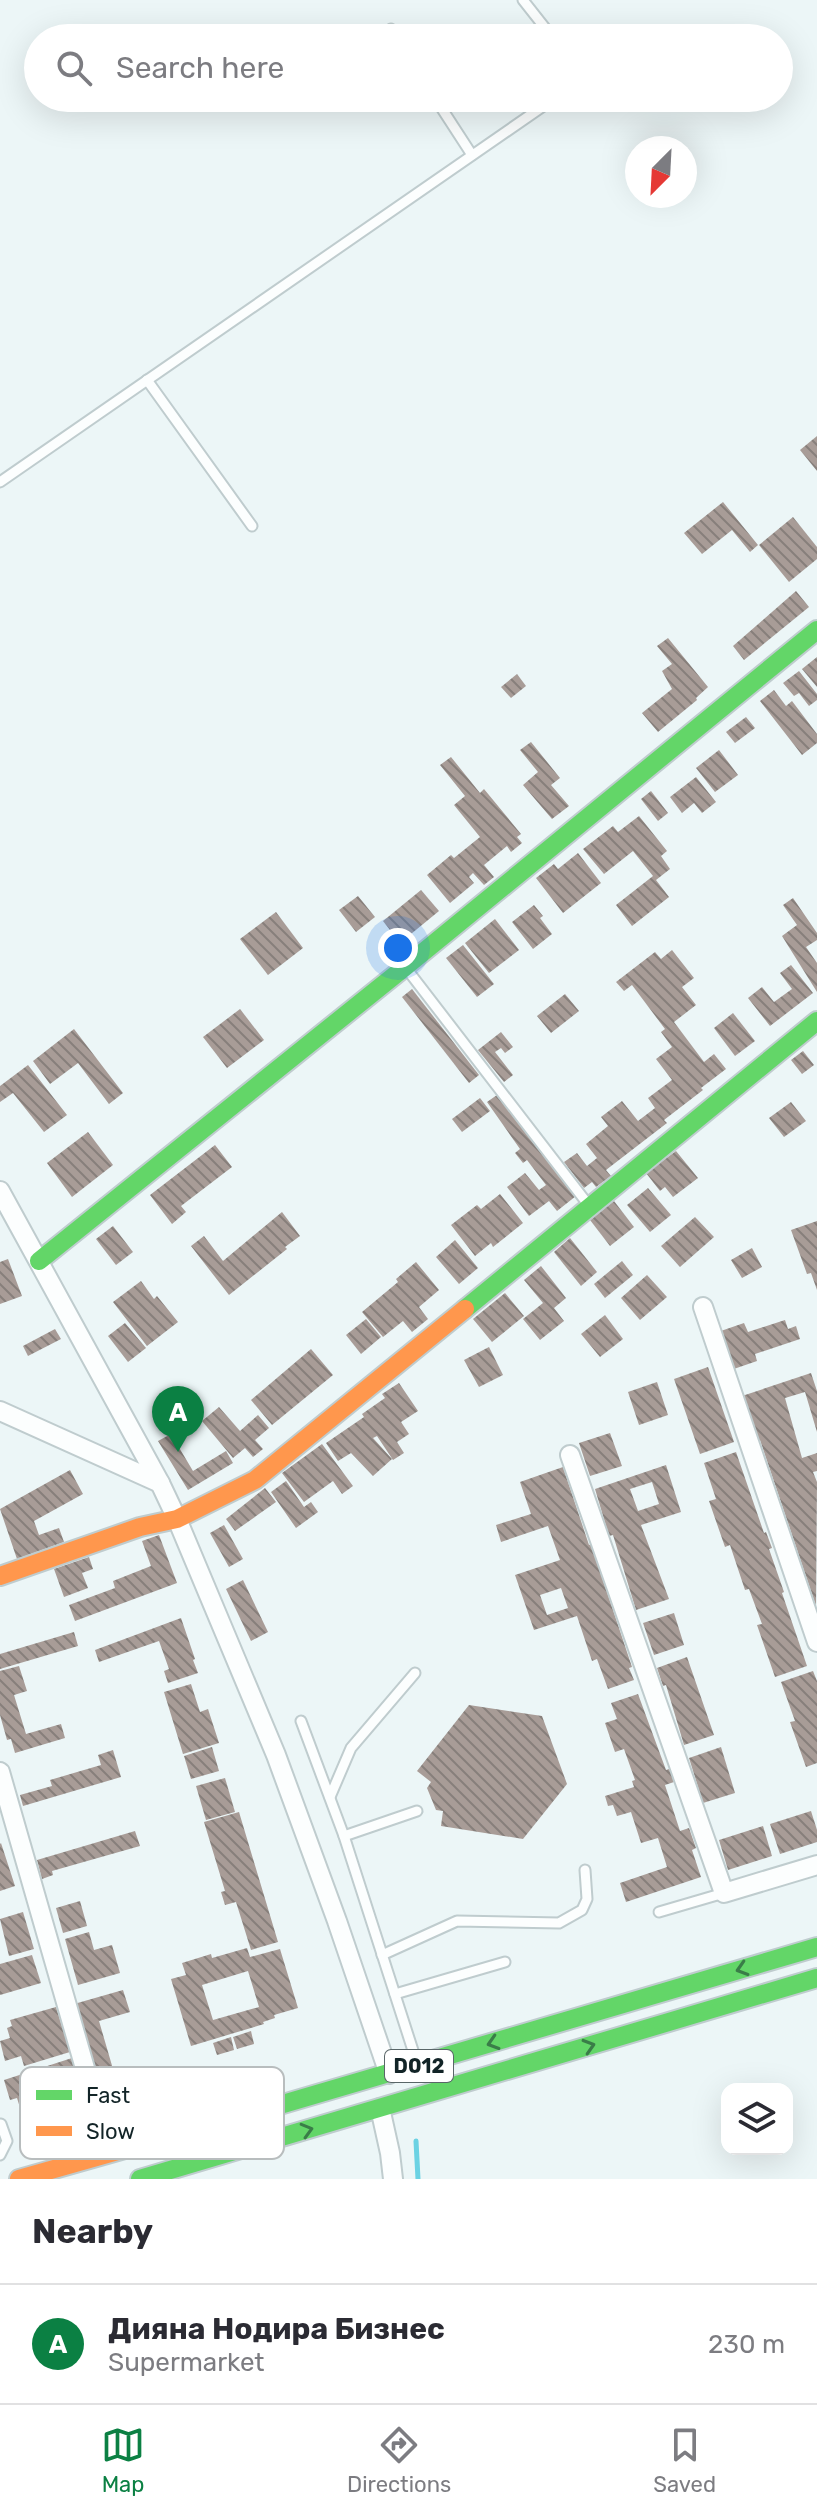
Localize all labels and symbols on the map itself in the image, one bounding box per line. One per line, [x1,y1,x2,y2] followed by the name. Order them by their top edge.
[625,136,697,208] north arrow
[378,928,418,968] your location
[152,1386,204,1452] pin: A
[736,1960,750,1976] one-way arrow
[487,2034,501,2050] one-way arrow
[582,2039,596,2055] one-way arrow
[385,2050,453,2082] road number: D012
[20,2067,284,2159] legend
[86,2082,131,2109] text: Fast
[86,2118,135,2145] text: Slow
[299,2123,313,2139] one-way arrow

